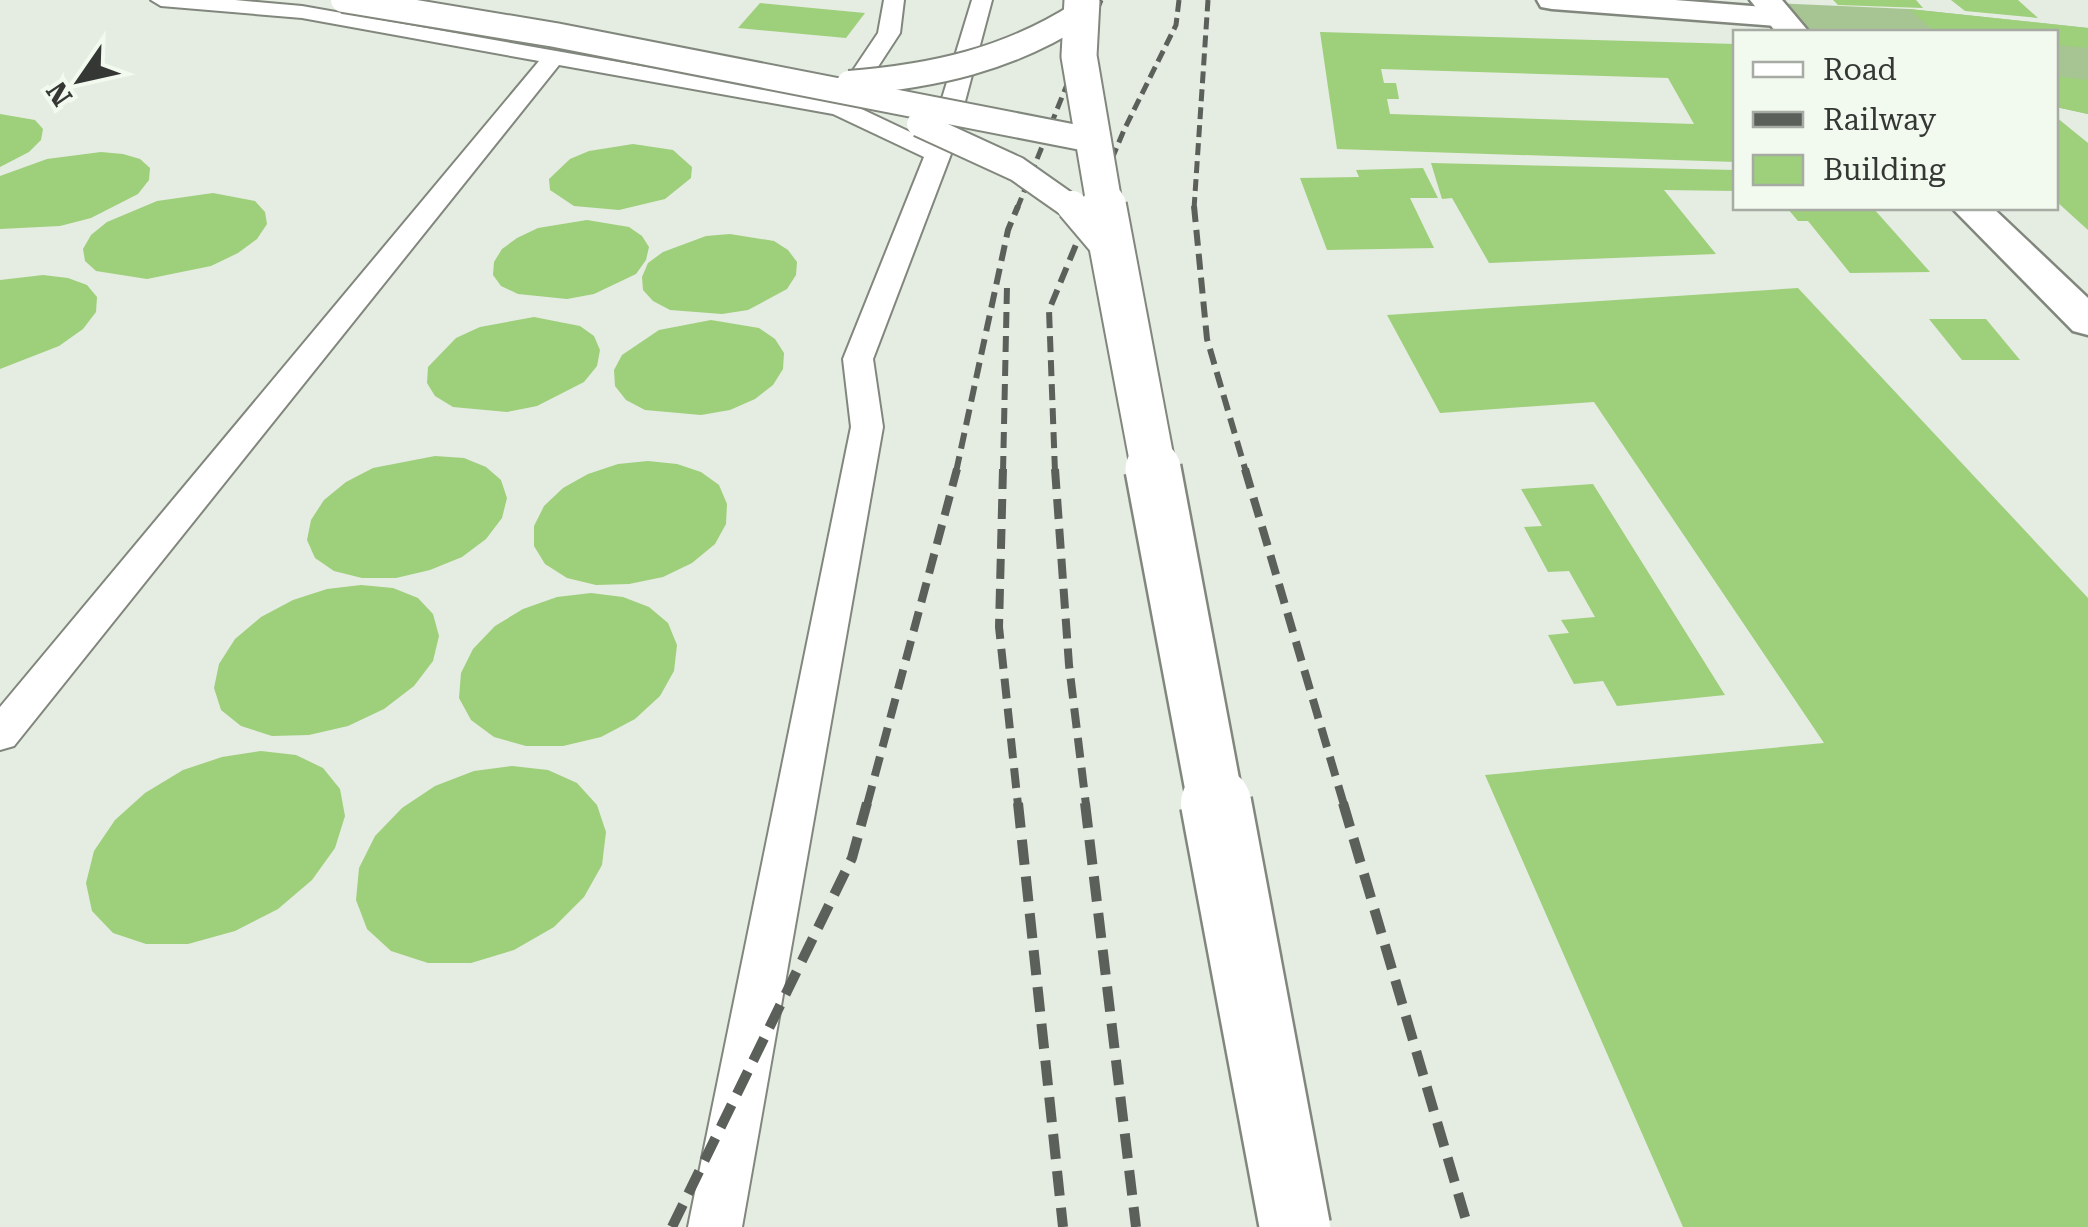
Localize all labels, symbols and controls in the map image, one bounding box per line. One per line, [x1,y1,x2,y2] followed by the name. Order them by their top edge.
[30,30,130,130] north arrow
[1733,30,2058,210] legend
[1823,52,1897,87] text: Road
[40,76,79,112] text: N
[1823,102,1937,137] text: Railway
[1823,152,1946,187] text: Building

